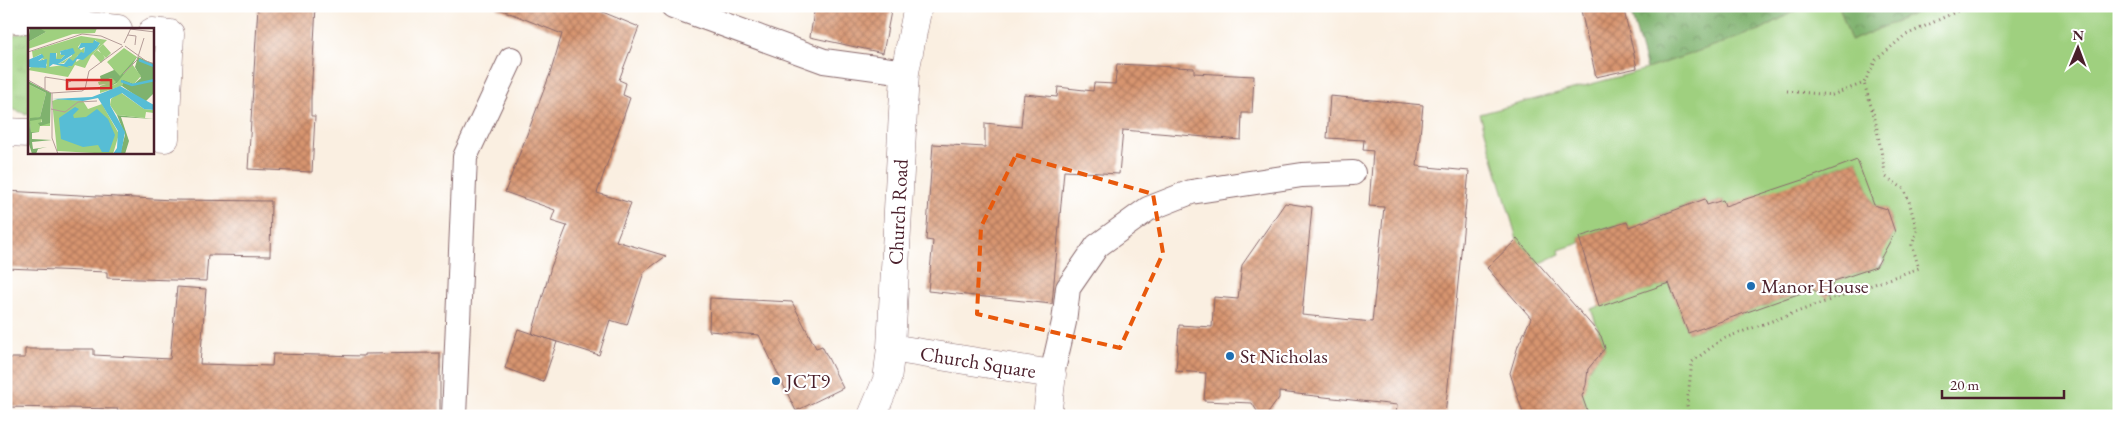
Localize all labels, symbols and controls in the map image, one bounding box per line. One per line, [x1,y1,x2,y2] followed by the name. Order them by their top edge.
[2052,22,2102,72] north arrow
[2072,26,2085,44] text: N
[28,28,154,154] inset map
[882,158,914,266] street label: Church Road
[1761,273,1869,299] place label: Manor House
[1745,280,1757,292] marker: Manor House
[918,340,1038,384] street label: Church Square
[1240,343,1328,369] place label: St Nicholas
[1224,350,1236,362] marker: St Nicholas
[1942,367,2065,399] scale bar
[784,368,830,394] place label: JCT9
[770,375,782,387] marker: JCT9
[1950,375,1979,394] text: 20 m

